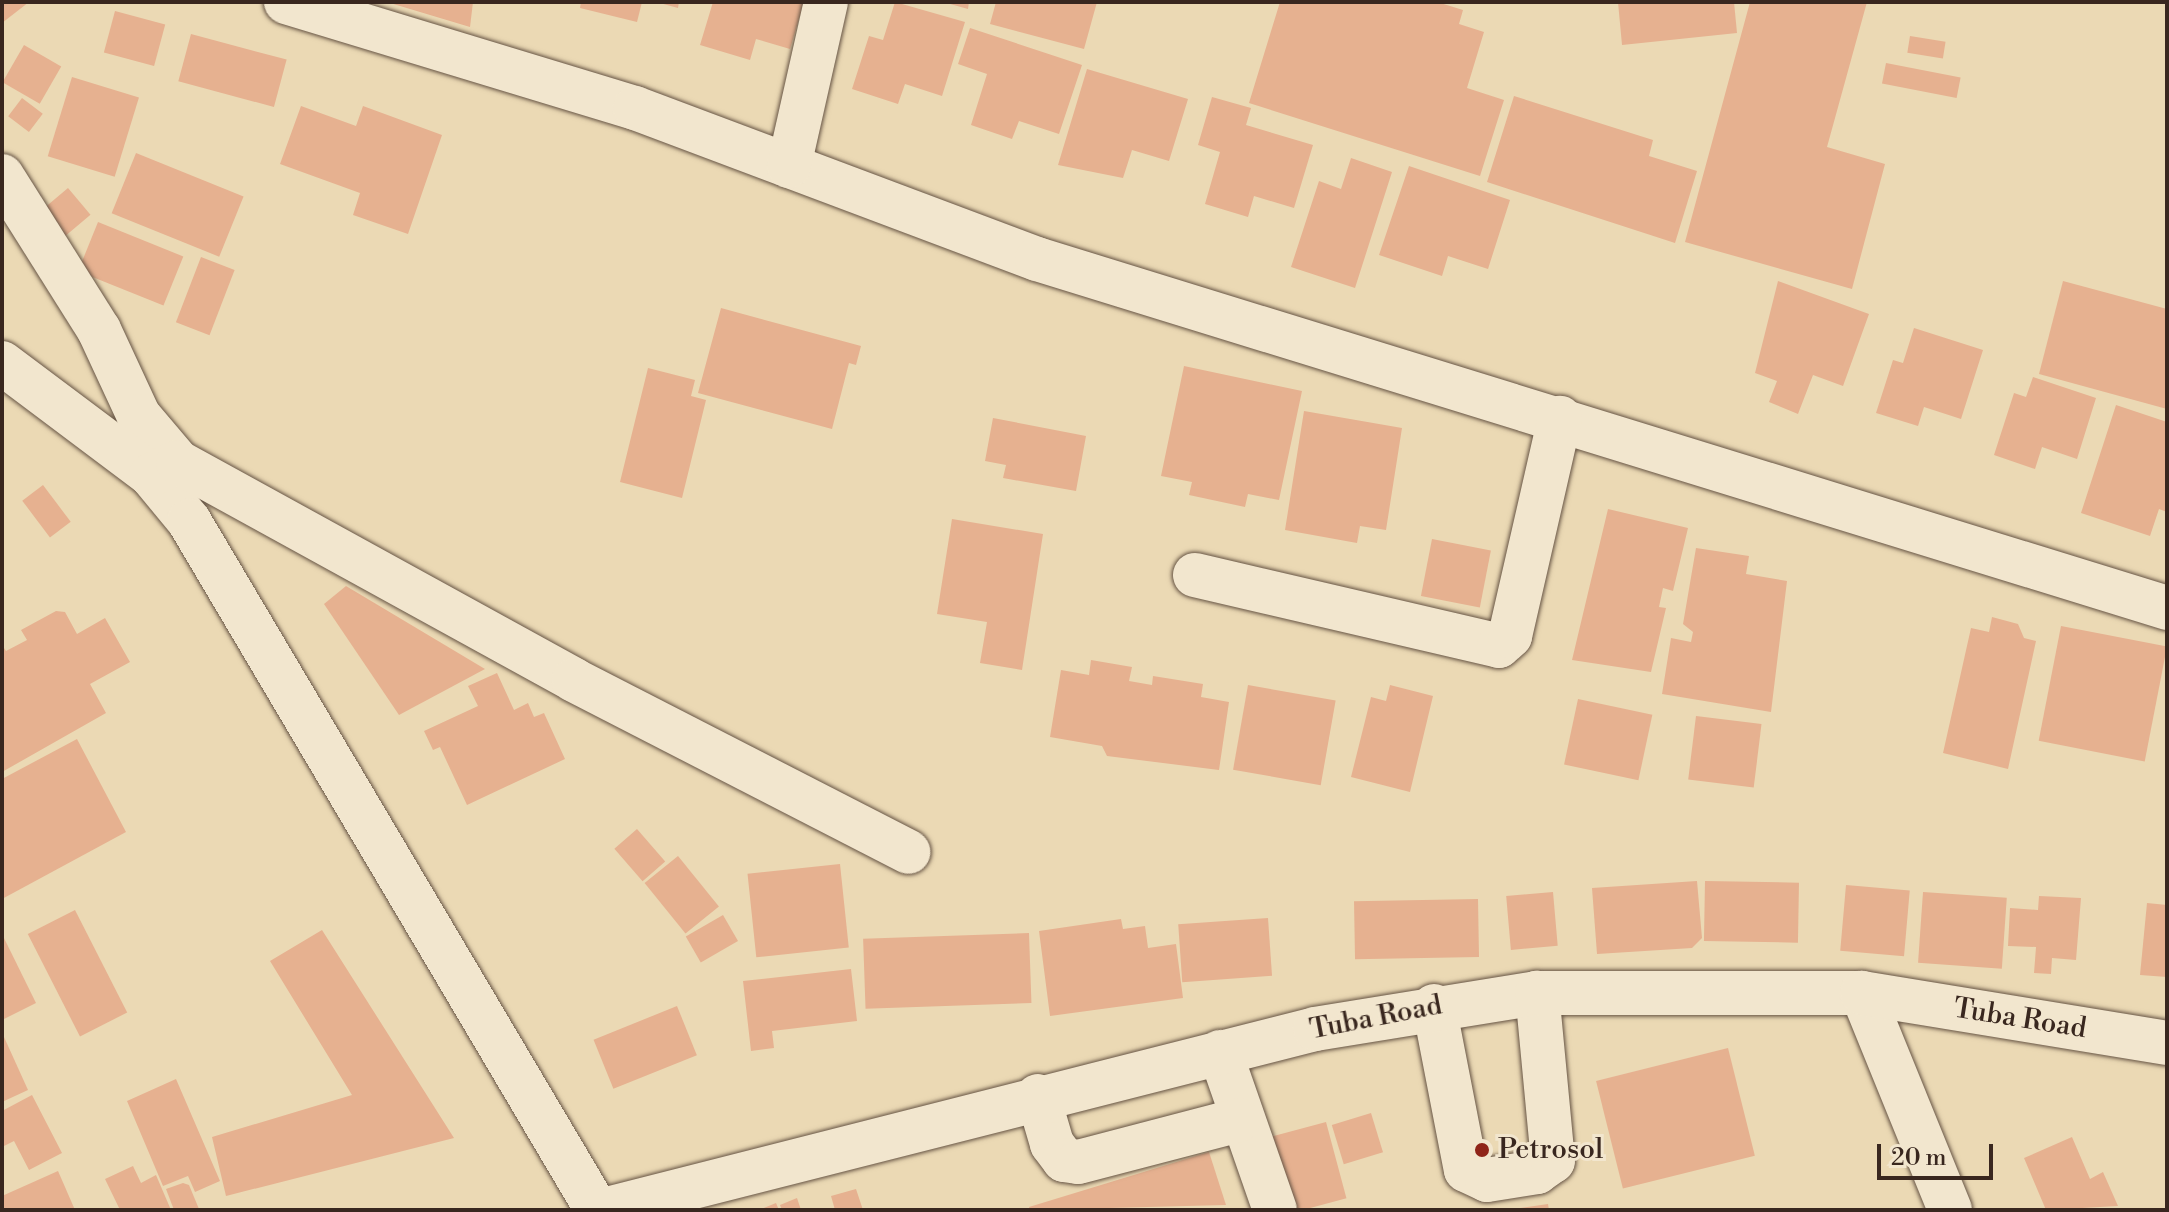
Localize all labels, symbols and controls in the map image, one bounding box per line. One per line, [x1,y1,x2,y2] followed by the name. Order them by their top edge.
[1307,989,1445,1047] street label: Tuba Road
[1951,992,2089,1046] street label: Tuba Road
[1881,1128,1997,1178] scale bar
[1498,1133,1603,1167] place label: Petrosol
[1473,1141,1491,1159] marker: Petrosol
[1891,1143,1947,1173] text: 20 m

